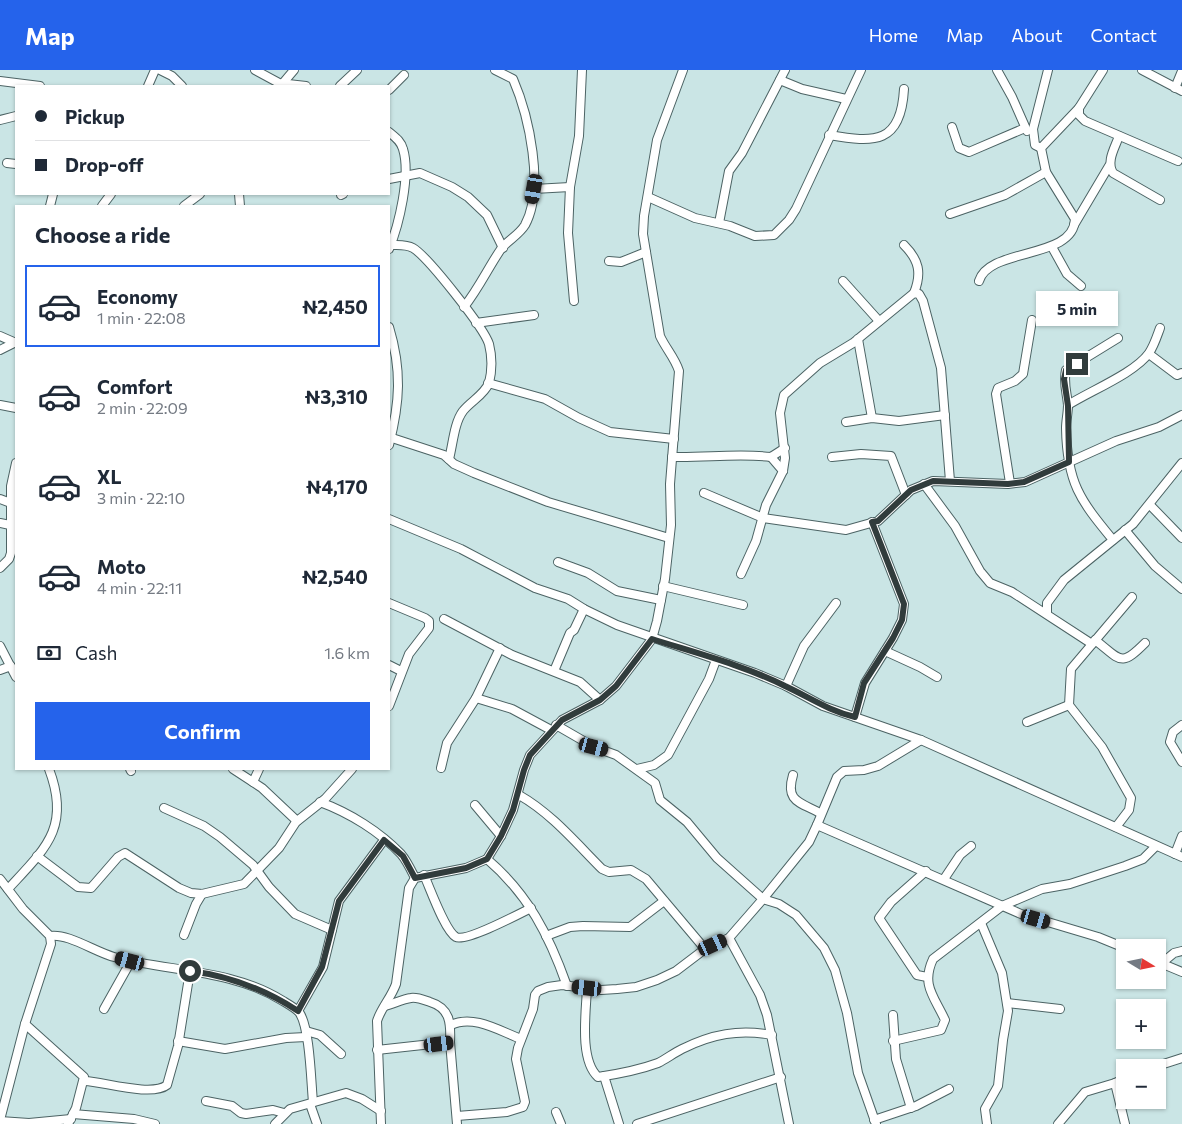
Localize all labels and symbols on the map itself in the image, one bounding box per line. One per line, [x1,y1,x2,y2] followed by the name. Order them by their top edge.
[524,173,543,205] car
[1036,292,1118,326] callout: 5 min
[1066,353,1088,375] route end
[577,736,610,758] car
[1019,908,1052,930] car
[696,932,729,958] car
[1116,939,1166,989] north arrow
[113,950,146,972] car
[179,960,201,982] route start
[571,979,602,997] car
[423,1035,454,1053] car

